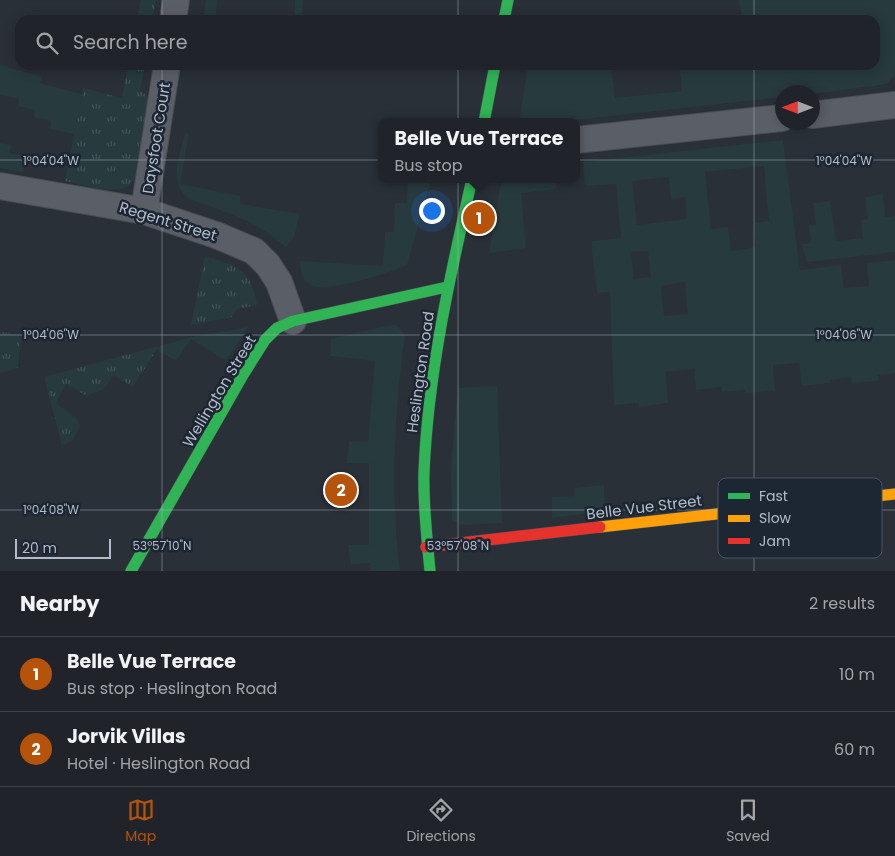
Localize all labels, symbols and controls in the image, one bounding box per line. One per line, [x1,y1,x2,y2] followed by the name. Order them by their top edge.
[15,15,880,70] search box
[33,29,61,57] icon: search
[73,29,187,56] text: Search here
[137,81,175,195] street label: Daysfoot Court
[775,85,820,130] north arrow
[378,118,580,183] popup
[395,125,563,152] text: Belle Vue Terrace
[23,152,79,169] text: 1°04'04"W
[816,152,872,169] text: 1°04'04"W
[395,154,462,177] text: Bus stop
[117,196,219,246] street label: Regent Street
[419,198,445,224] your location
[463,199,495,237] pin: 1
[401,310,439,434] street label: Heslington Road
[23,326,79,343] text: 1°04'06"W
[816,326,872,343] text: 1°04'06"W
[177,331,261,451] street label: Wellington Street
[325,471,357,509] pin: 2
[718,478,882,558] legend
[759,486,788,506] text: Fast
[585,490,703,524] street label: Belle Vue Street
[23,501,79,518] text: 1°04'08"W
[759,508,792,528] text: Slow
[759,531,790,551] text: Jam
[15,536,111,559] scale bar
[133,537,191,554] text: 53°57'10"N
[427,537,489,554] text: 53°57'08"N
[22,538,57,558] text: 20 m
[20,589,100,618] text: Nearby
[809,592,875,615] text: 2 results
[67,648,236,675] text: Belle Vue Terrace
[33,663,39,686] text: 1
[839,663,875,686] text: 10 m
[67,677,277,700] text: Bus stop · Heslington Road
[67,723,186,750] text: Jorvik Villas
[31,738,41,761] text: 2
[834,738,875,761] text: 60 m
[67,752,250,775] text: Hotel · Heslington Road
[125,796,156,847] tab: Map
[406,796,476,847] tab: Directions
[726,796,770,847] tab: Saved

